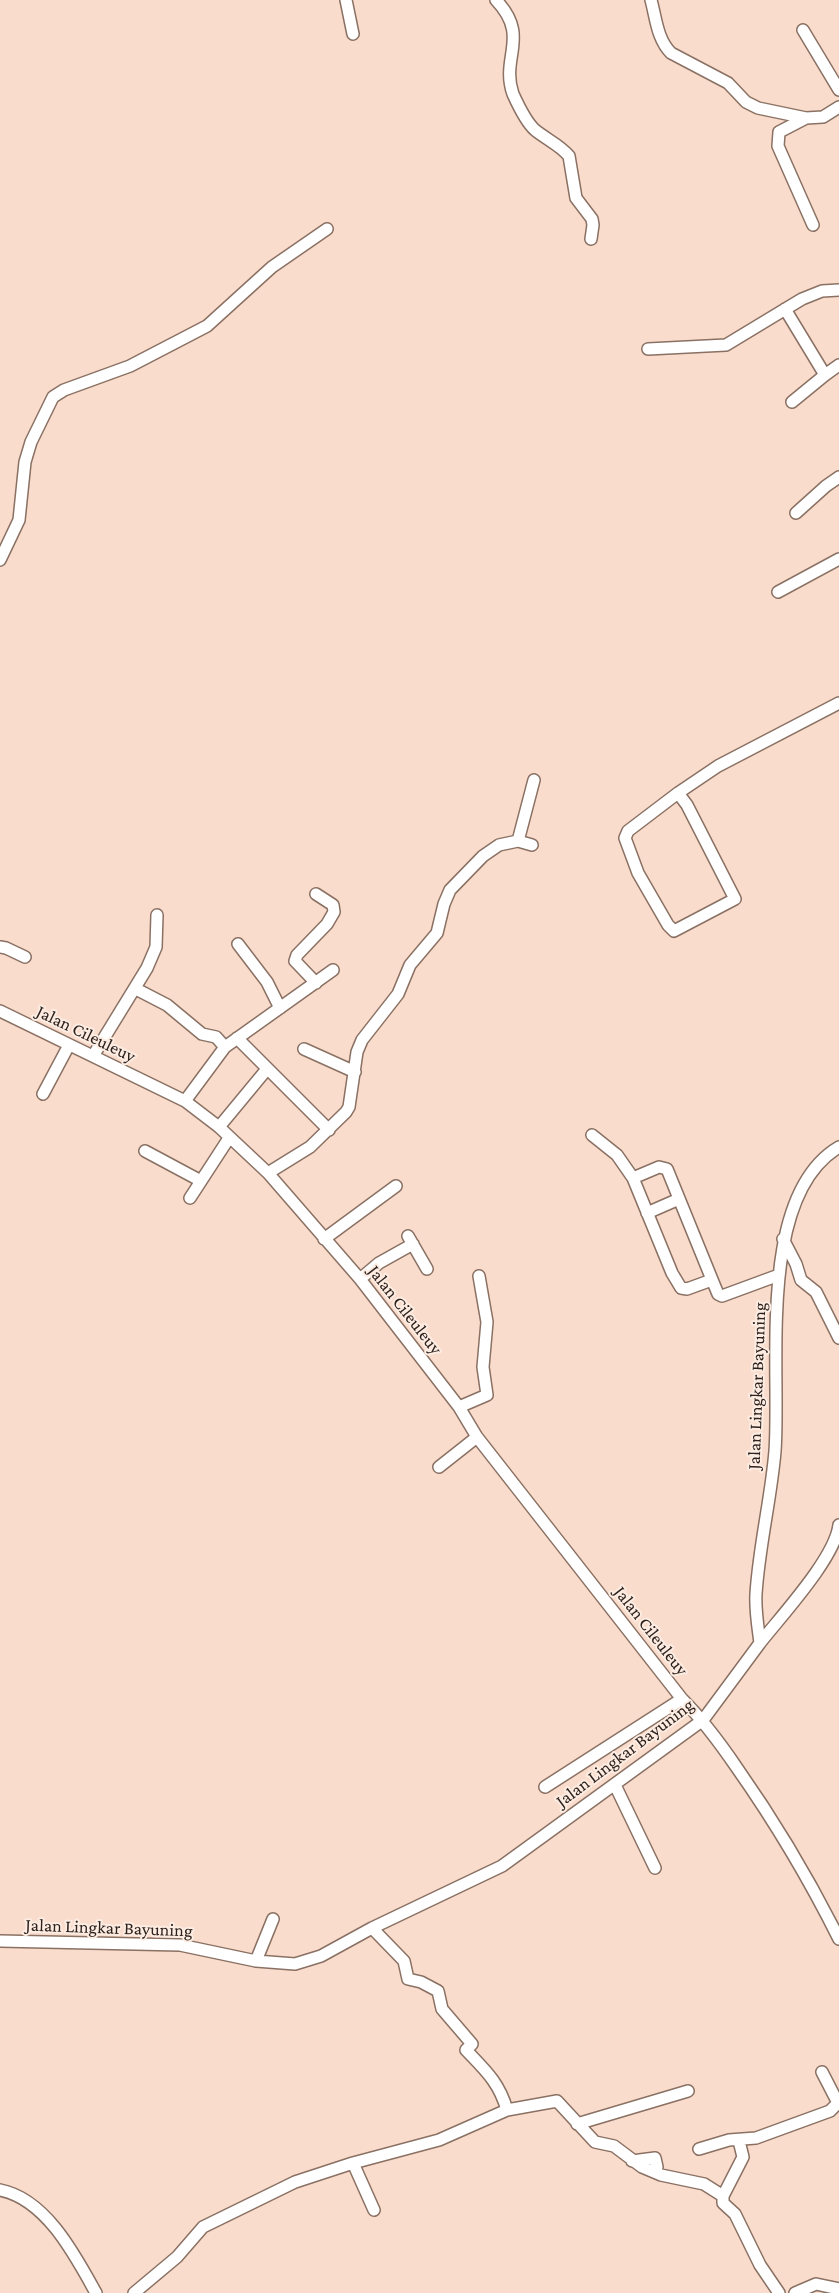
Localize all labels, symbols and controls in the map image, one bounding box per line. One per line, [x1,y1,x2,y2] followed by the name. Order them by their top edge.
[33,1001,139,1067] street label: Jalan Cileuleuy
[363,1261,447,1359] street label: Jalan Cileuleuy
[743,1302,771,1470] street label: Jalan Lingkar Bayuning
[609,1582,693,1680] street label: Jalan Cileuleuy
[552,1694,698,1812] street label: Jalan Lingkar Bayuning
[25,1914,193,1942] street label: Jalan Lingkar Bayuning

